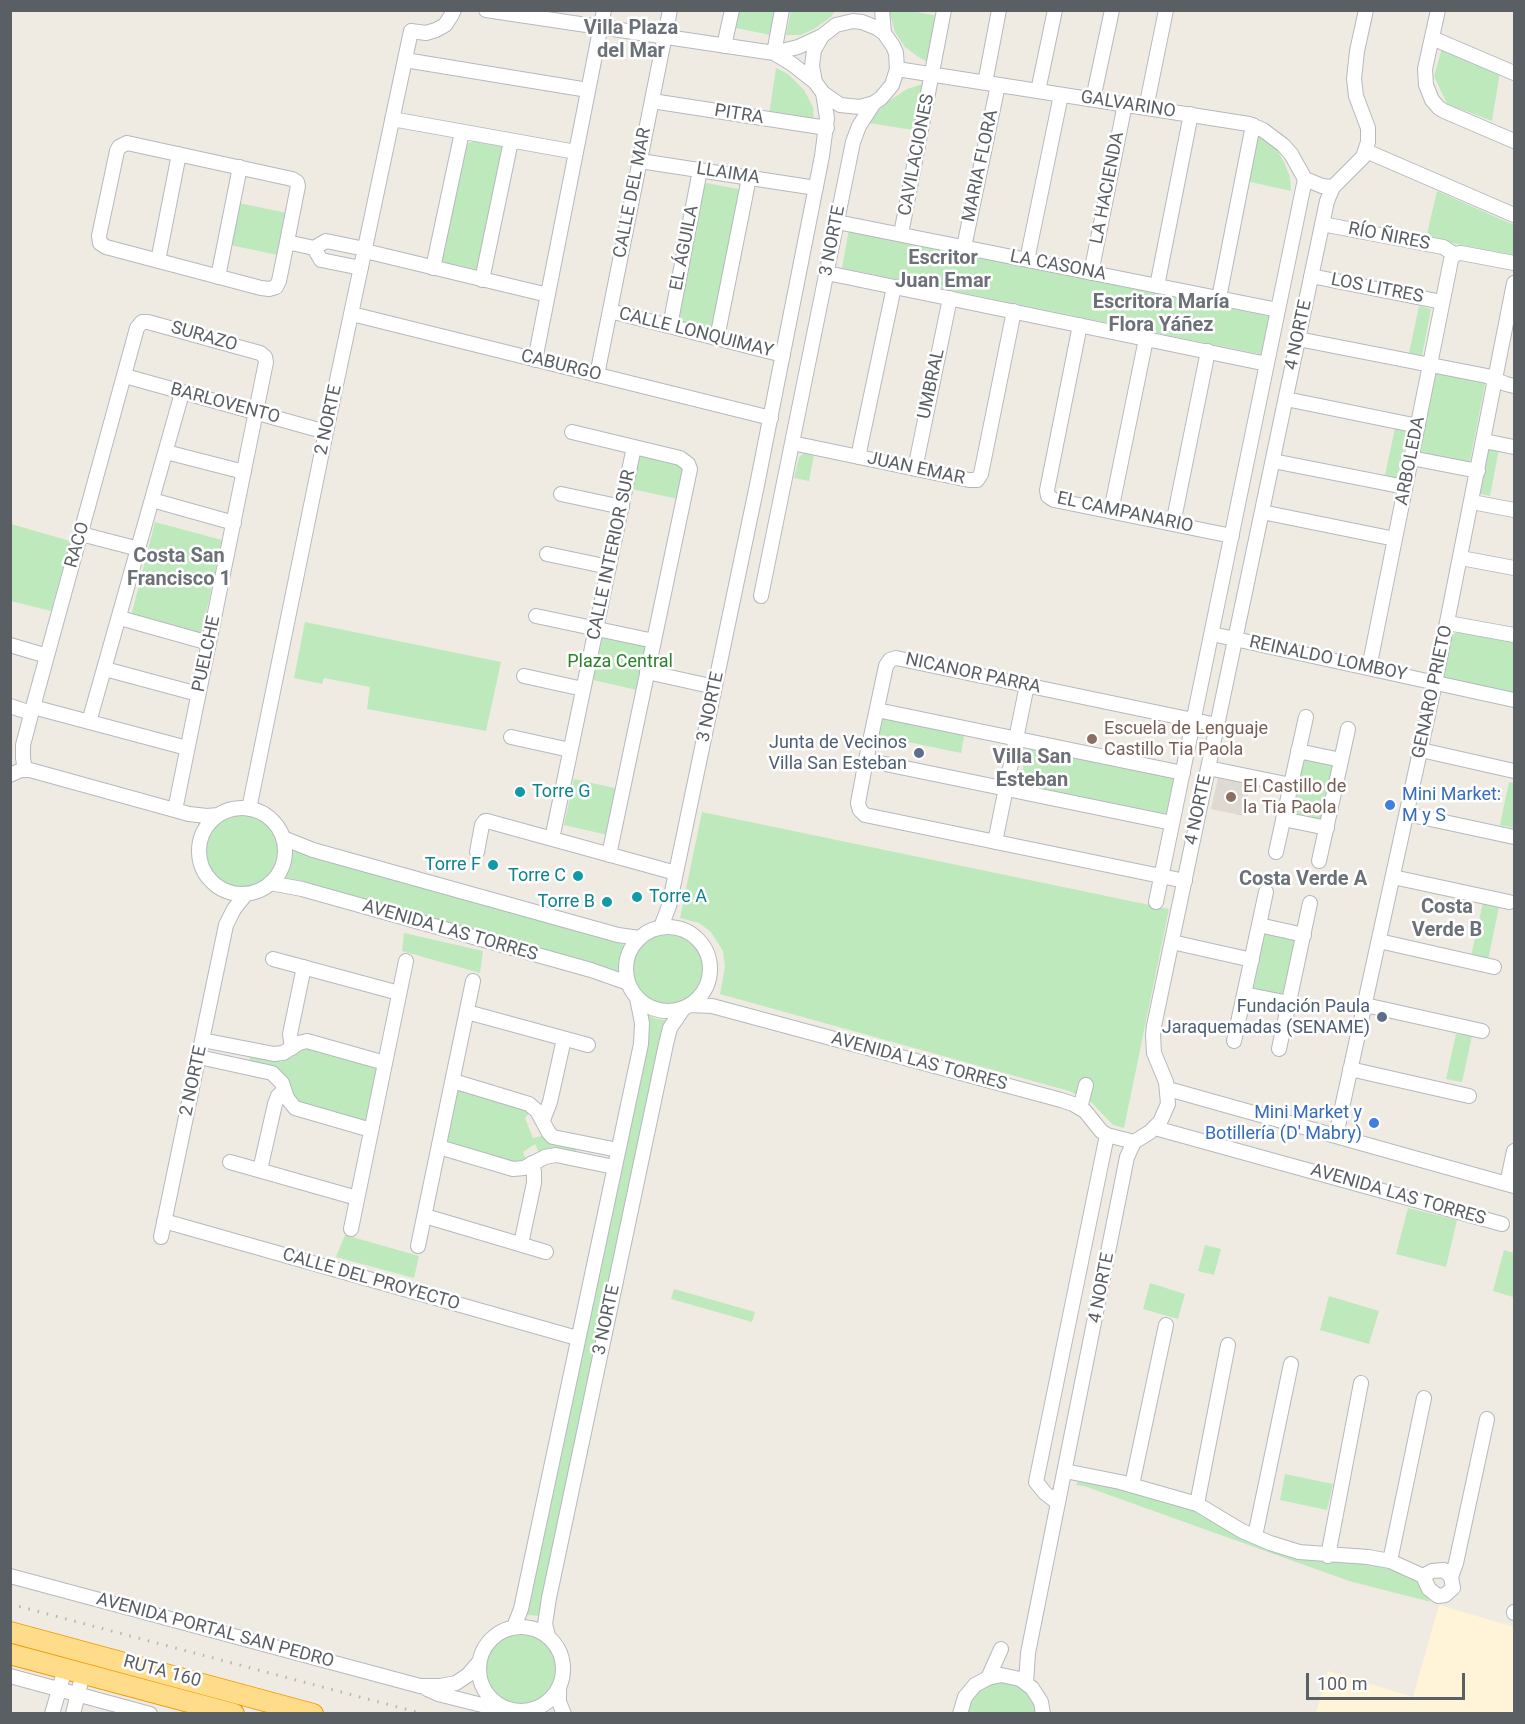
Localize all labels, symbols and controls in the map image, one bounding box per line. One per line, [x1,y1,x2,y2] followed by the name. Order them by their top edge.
[584,17,678,64] district label: Villa Plaza del Mar
[1079,87,1177,123] street label: GALVARINO
[895,92,939,218] street label: CAVILACIONES
[713,100,765,130] street label: PITRA
[959,108,1003,224] street label: MARIA FLORA
[610,126,656,260] street label: CALLE DEL MAR
[1087,130,1129,246] street label: LA HACIENDA
[695,158,761,190] street label: LLAIMA
[666,204,704,292] street label: EL ÁGUILA
[816,204,850,278] street label: 3 NORTE
[1346,219,1432,255] street label: RÍO ÑIRES
[1008,246,1108,286] street label: LA CASONA
[895,247,991,294] district label: Escritor Juan Emar
[1329,269,1425,309] street label: LOS LITRES
[1093,291,1229,338] district label: Escritora María Flora Yáñez
[1281,298,1317,372] street label: 4 NORTE
[617,303,775,363] street label: CALLE LONQUIMAY
[168,317,240,357] street label: SURAZO
[519,346,603,386] street label: CABURGO
[914,347,950,421] street label: UMBRAL
[168,379,282,429] street label: BARLOVENTO
[311,383,347,457] street label: 2 NORTE
[1392,415,1430,507] street label: ARBOLEDA
[865,448,967,490] street label: JUAN EMAR
[583,468,641,642] street label: CALLE INTERIOR SUR
[1055,488,1195,538] street label: EL CAMPANARIO
[61,520,95,570] street label: RACO
[127,545,231,592] district label: Costa San Francisco 1
[188,614,226,694] street label: PUELCHE
[1408,623,1458,761] street label: GENARO PRIETO
[1247,632,1409,686] street label: REINALDO LOMBOY
[903,649,1043,699] street label: NICANOR PARRA
[567,651,673,673] park label: Plaza Central
[693,670,729,744] street label: 3 NORTE
[1104,718,1268,760] place label: Escuela de Lenguaje Castillo Tia Paola
[768,732,907,774] place label: Junta de Vecinos Villa San Esteban
[1085,732,1099,746] marker: Escuela de Lenguaje Castillo Tia Paola
[912,746,926,760] marker: Junta de Vecinos Villa San Esteban
[993,746,1071,793] district label: Villa San Esteban
[1181,773,1217,847] street label: 4 NORTE
[1243,776,1346,818] place label: El Castillo de la Tia Paola
[532,781,590,803] place label: Torre G
[1402,784,1501,826] place label: Mini Market: M y S
[513,785,527,799] marker: Torre G
[1224,790,1238,804] marker: El Castillo de la Tia Paola
[1383,798,1397,812] marker: Mini Market: M y S
[425,854,481,876] place label: Torre F
[486,858,500,872] marker: Torre F
[508,865,566,887] place label: Torre C
[1239,868,1367,892] district label: Costa Verde A
[571,869,585,883] marker: Torre C
[649,886,707,908] place label: Torre A
[630,890,644,904] marker: Torre A
[538,891,595,913] place label: Torre B
[600,895,614,909] marker: Torre B
[360,896,540,966] street label: AVENIDA LAS TORRES
[1412,896,1482,943] district label: Costa Verde B
[1162,996,1370,1038] place label: Fundación Paula Jaraquemadas (SENAME)
[1375,1010,1389,1024] marker: Fundación Paula Jaraquemadas (SENAME)
[829,1028,1009,1096] street label: AVENIDA LAS TORRES
[176,1044,212,1118] street label: 2 NORTE
[1205,1102,1362,1144] place label: Mini Market y Botillería (D' Mabry)
[1367,1116,1381,1130] marker: Mini Market y Botillería (D' Mabry)
[1308,1160,1488,1230] street label: AVENIDA LAS TORRES
[280,1244,462,1316] street label: CALLE DEL PROYECTO
[1085,1251,1119,1325] street label: 4 NORTE
[589,1283,625,1357] street label: 3 NORTE
[94,1589,336,1673] street label: AVENIDA PORTAL SAN PEDRO
[121,1651,203,1693] street label: RUTA 160
[1309,1661,1468,1699] scale bar
[1317,1673,1368,1694] text: 100 m

